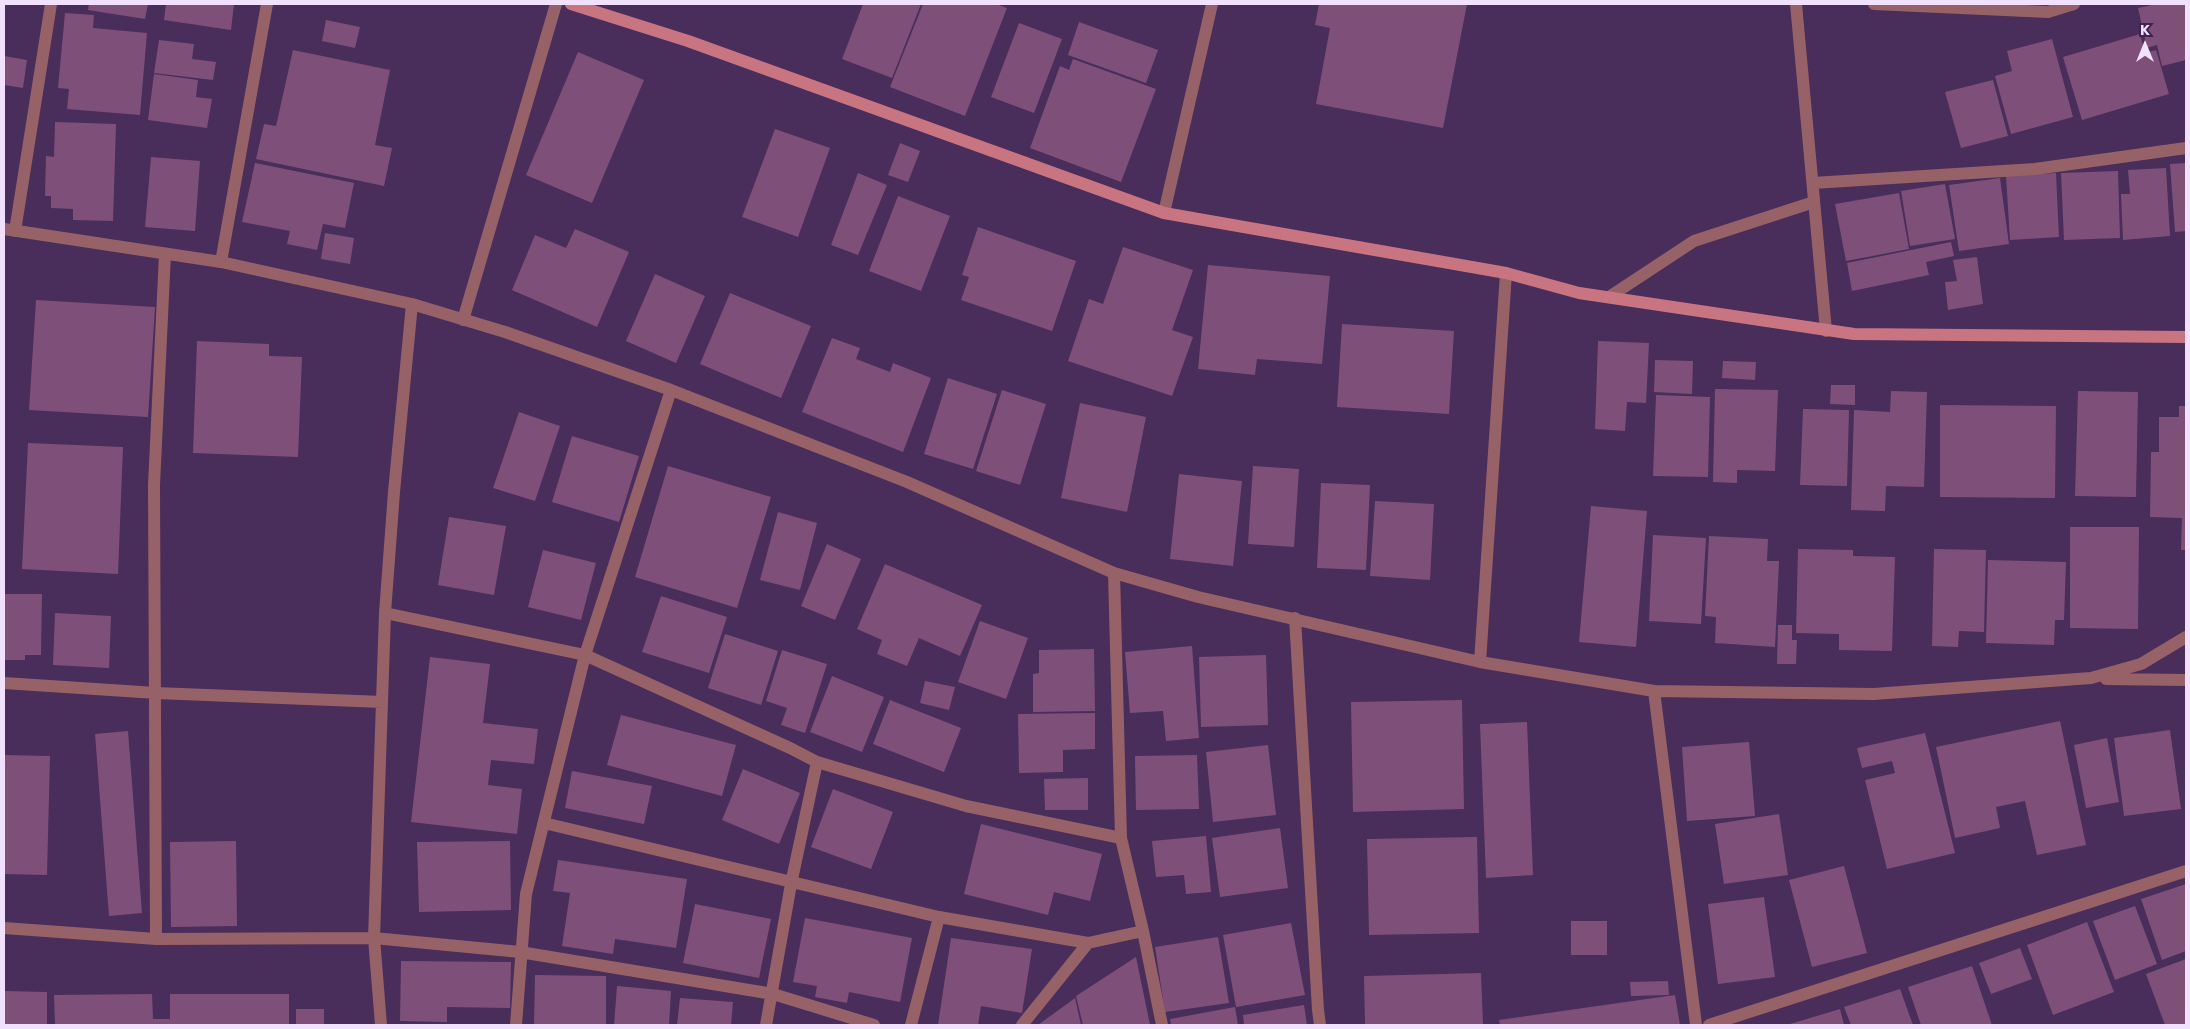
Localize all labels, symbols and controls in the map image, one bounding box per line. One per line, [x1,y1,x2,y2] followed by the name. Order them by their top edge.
[2120,20,2170,70] north arrow
[2140,20,2150,40] text: K

